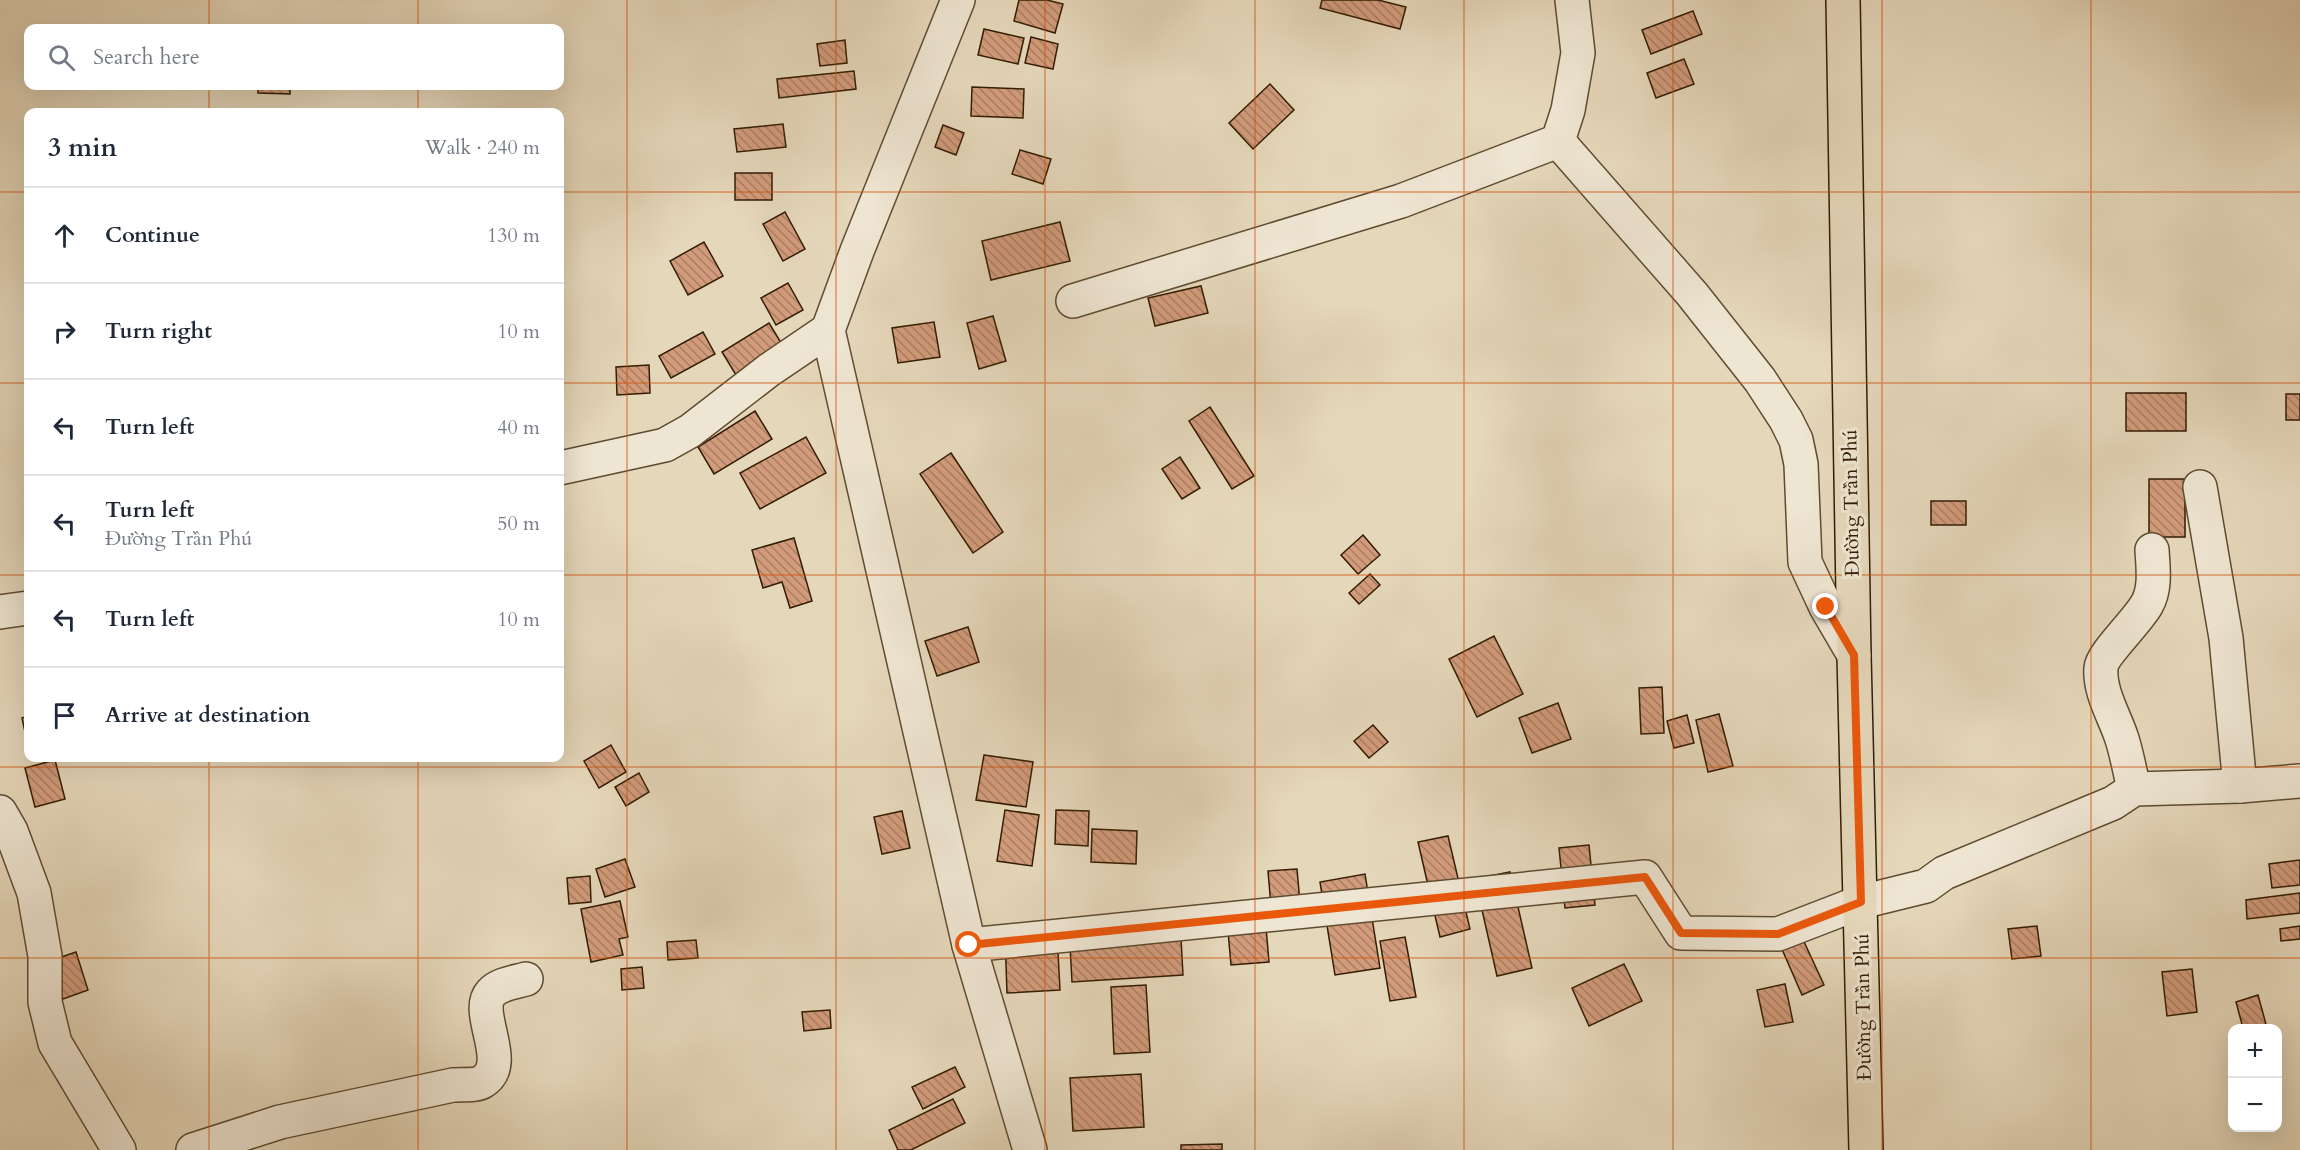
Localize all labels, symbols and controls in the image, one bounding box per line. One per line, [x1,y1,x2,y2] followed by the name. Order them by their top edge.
[24,24,564,90] search box
[45,41,78,74] icon: search
[93,42,200,72] text: Search here
[48,130,117,165] text: 3 min
[425,134,540,161] text: Walk · 240 m
[48,219,81,252] icon: ahead
[105,220,200,250] text: Continue
[487,222,540,249] text: 130 m
[48,315,81,348] icon: right
[105,316,212,346] text: Turn right
[497,318,540,345] text: 10 m
[48,411,81,444] icon: left
[105,412,194,442] text: Turn left
[497,414,540,441] text: 40 m
[1836,429,1866,577] street label: Đường Trần Phú
[105,495,194,525] text: Turn left
[48,507,81,540] icon: left
[497,510,540,537] text: 50 m
[105,525,252,552] text: Đường Trần Phú
[1812,593,1838,619] route end
[48,603,81,636] icon: left
[105,604,194,634] text: Turn left
[497,606,540,633] text: 10 m
[48,699,81,732] icon: arrive
[105,700,310,730] text: Arrive at destination
[955,931,981,957] route start
[1848,933,1878,1081] street label: Đường Trần Phú
[2228,1024,2282,1132] map controls
[2228,1024,2282,1078] button: +
[2228,1078,2282,1132] button: −

